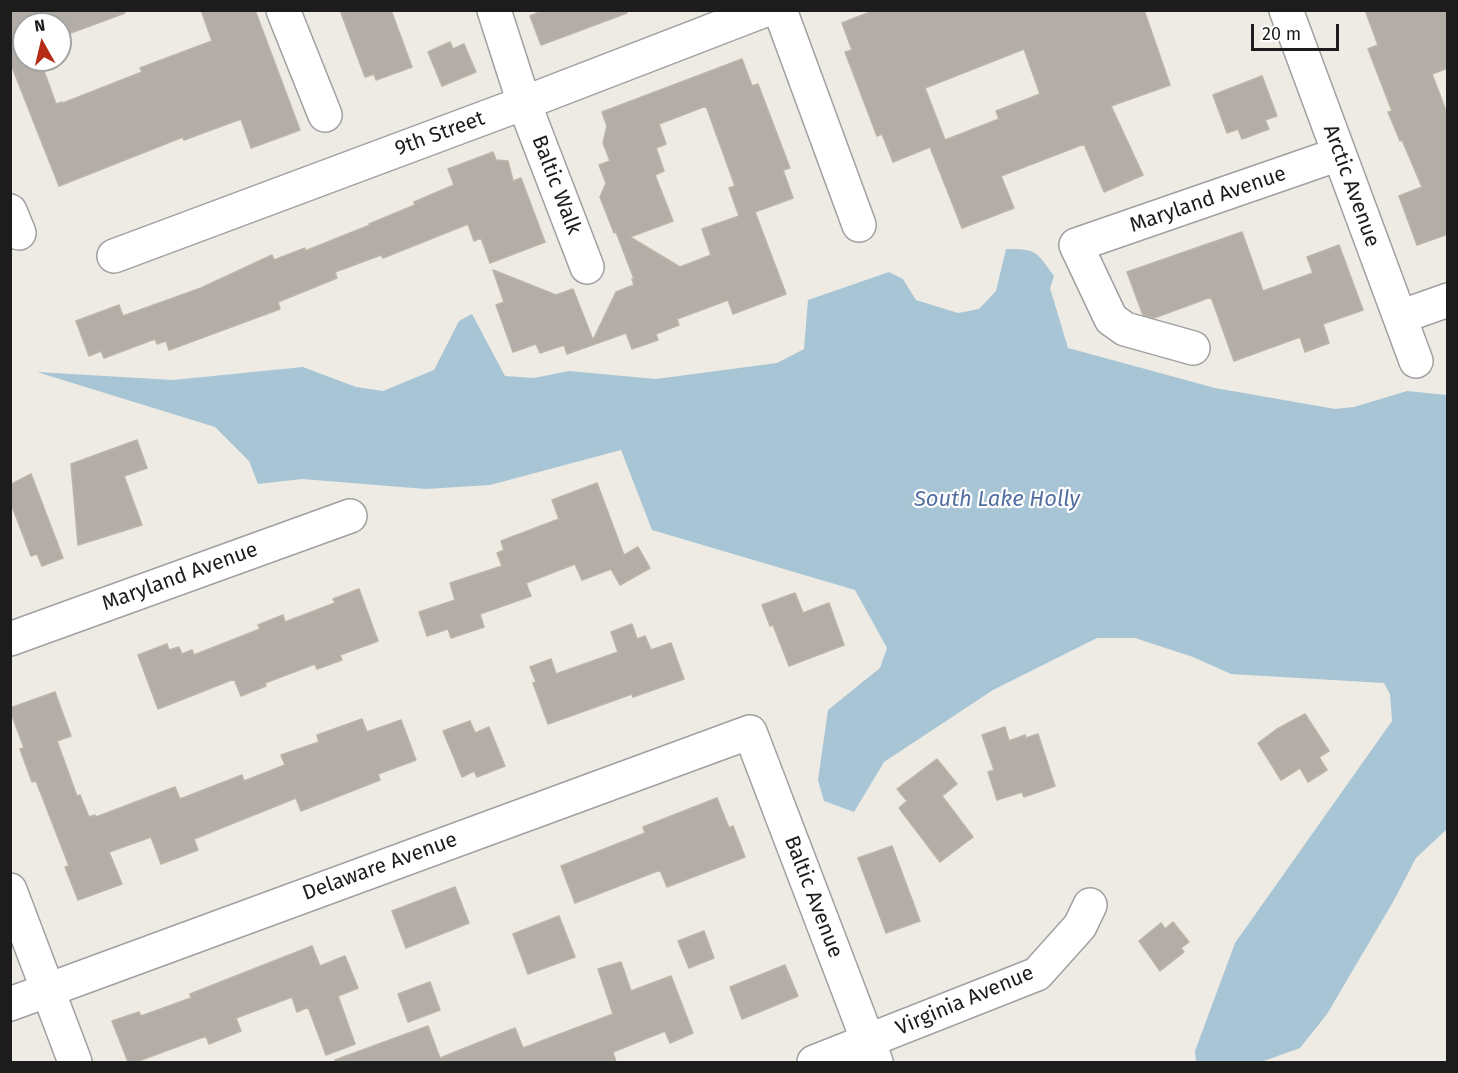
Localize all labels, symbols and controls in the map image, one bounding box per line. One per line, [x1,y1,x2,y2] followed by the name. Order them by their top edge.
[12,12,72,72] north arrow
[1254,12,1342,50] scale bar
[33,16,46,36] text: N
[1262,23,1301,45] text: 20 m
[392,106,488,162] street label: 9th Street
[1317,121,1385,251] street label: Arctic Avenue
[526,132,586,238] street label: Baltic Walk
[1126,161,1290,239] street label: Maryland Avenue
[914,487,1080,513] water label: South Lake Holly
[99,537,261,617] street label: Maryland Avenue
[299,827,461,907] street label: Delaware Avenue
[778,832,848,962] street label: Baltic Avenue
[892,961,1038,1041] street label: Virginia Avenue

